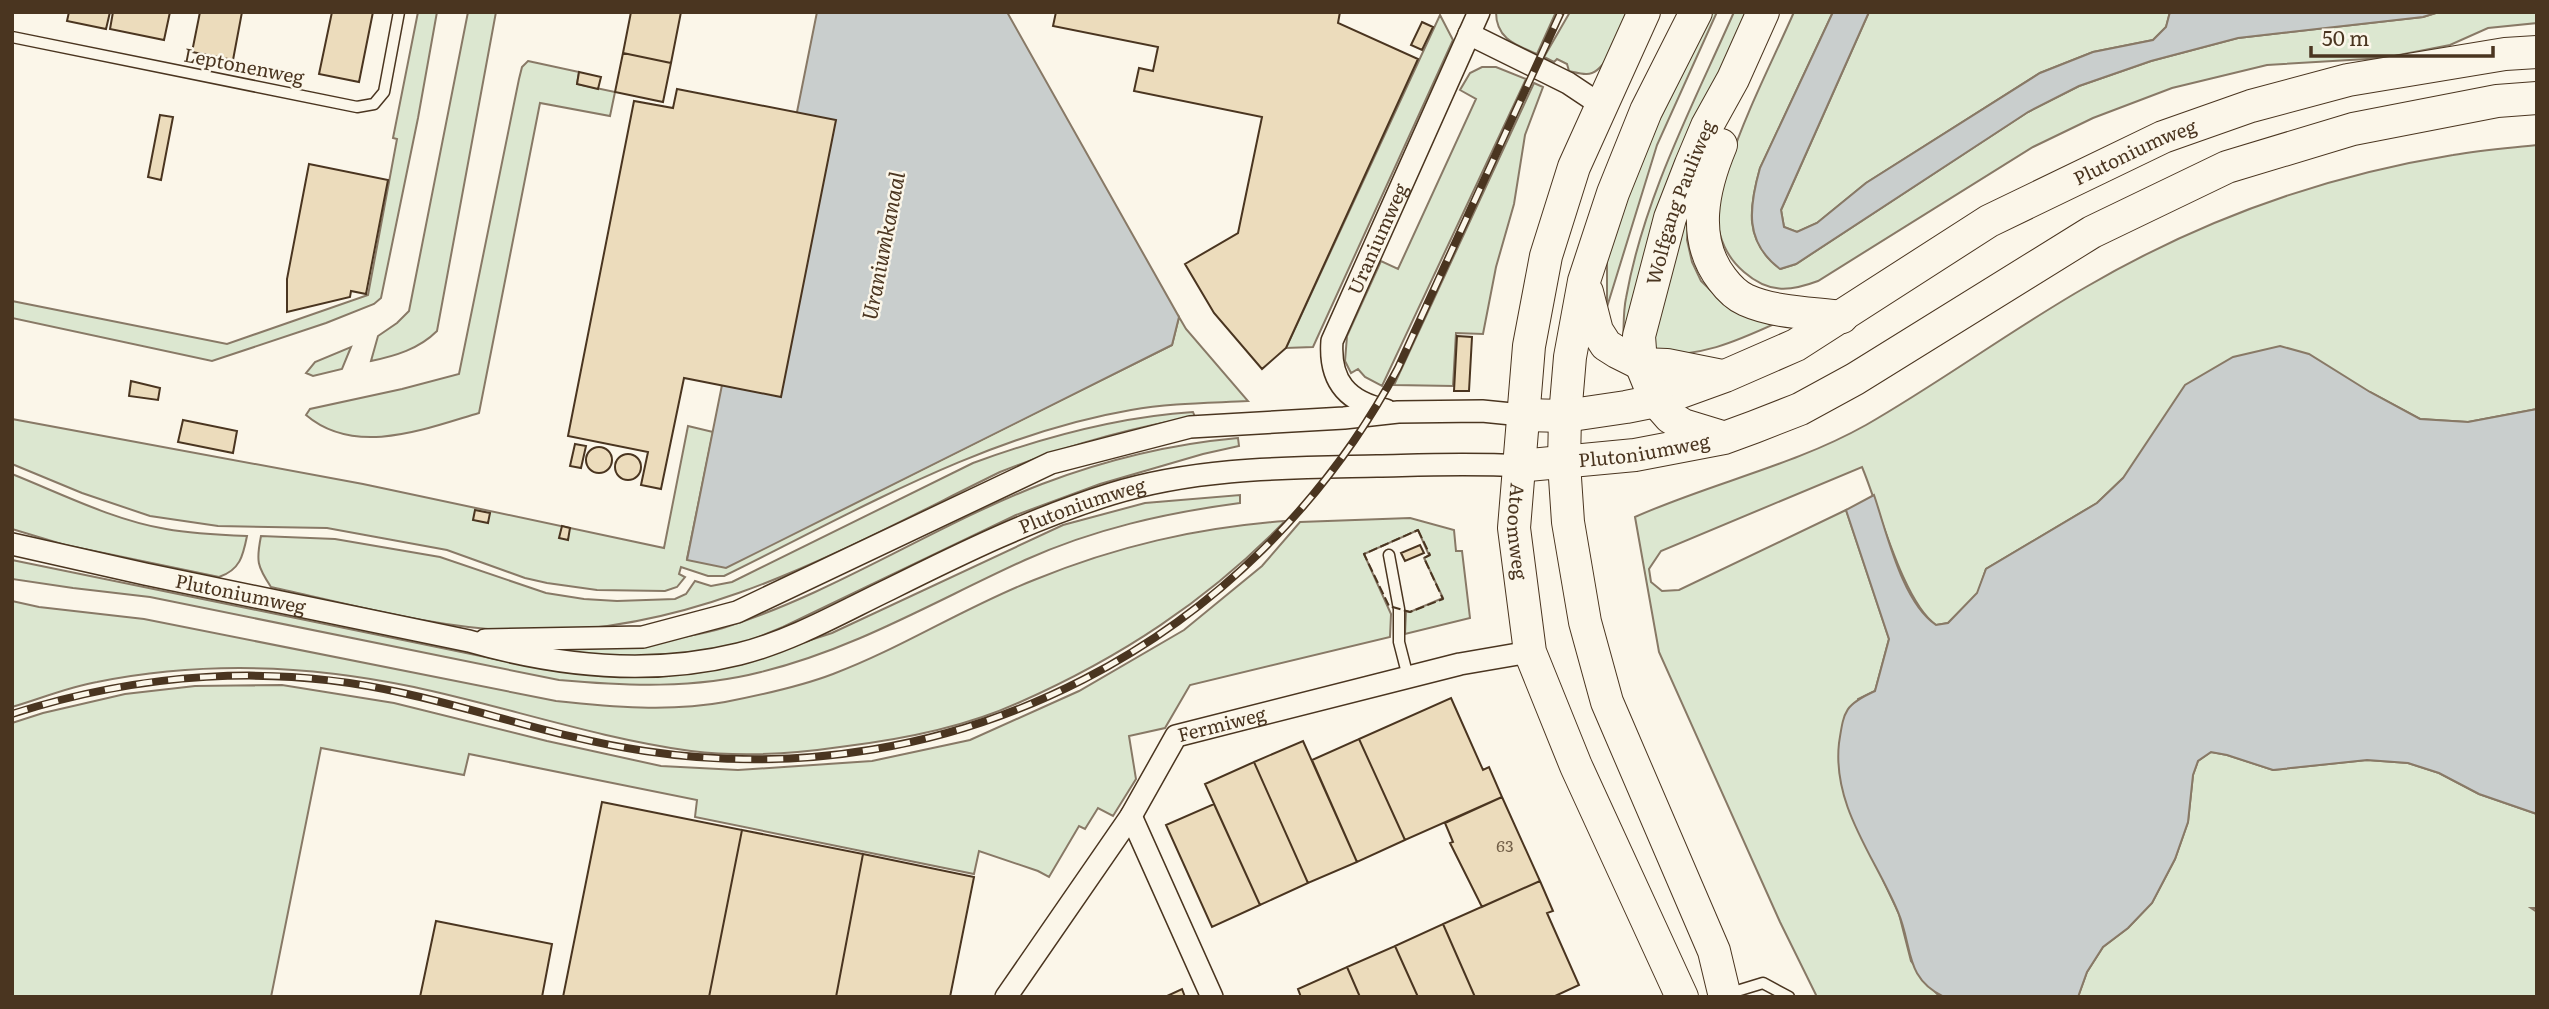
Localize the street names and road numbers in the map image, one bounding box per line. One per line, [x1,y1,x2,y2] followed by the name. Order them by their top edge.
[182,40,307,91] street label: Leptonenweg
[2068,111,2200,191] street label: Plutoniumweg
[1638,115,1721,288] street label: Wolfgang Pauliweg
[1340,178,1414,299] street label: Uraniumweg
[1577,426,1712,473] street label: Plutoniumweg
[1014,470,1149,540] street label: Plutoniumweg
[1501,482,1536,582] street label: Atoomweg
[173,566,309,620] street label: Plutoniumweg
[1174,699,1269,748] street label: Fermiweg

